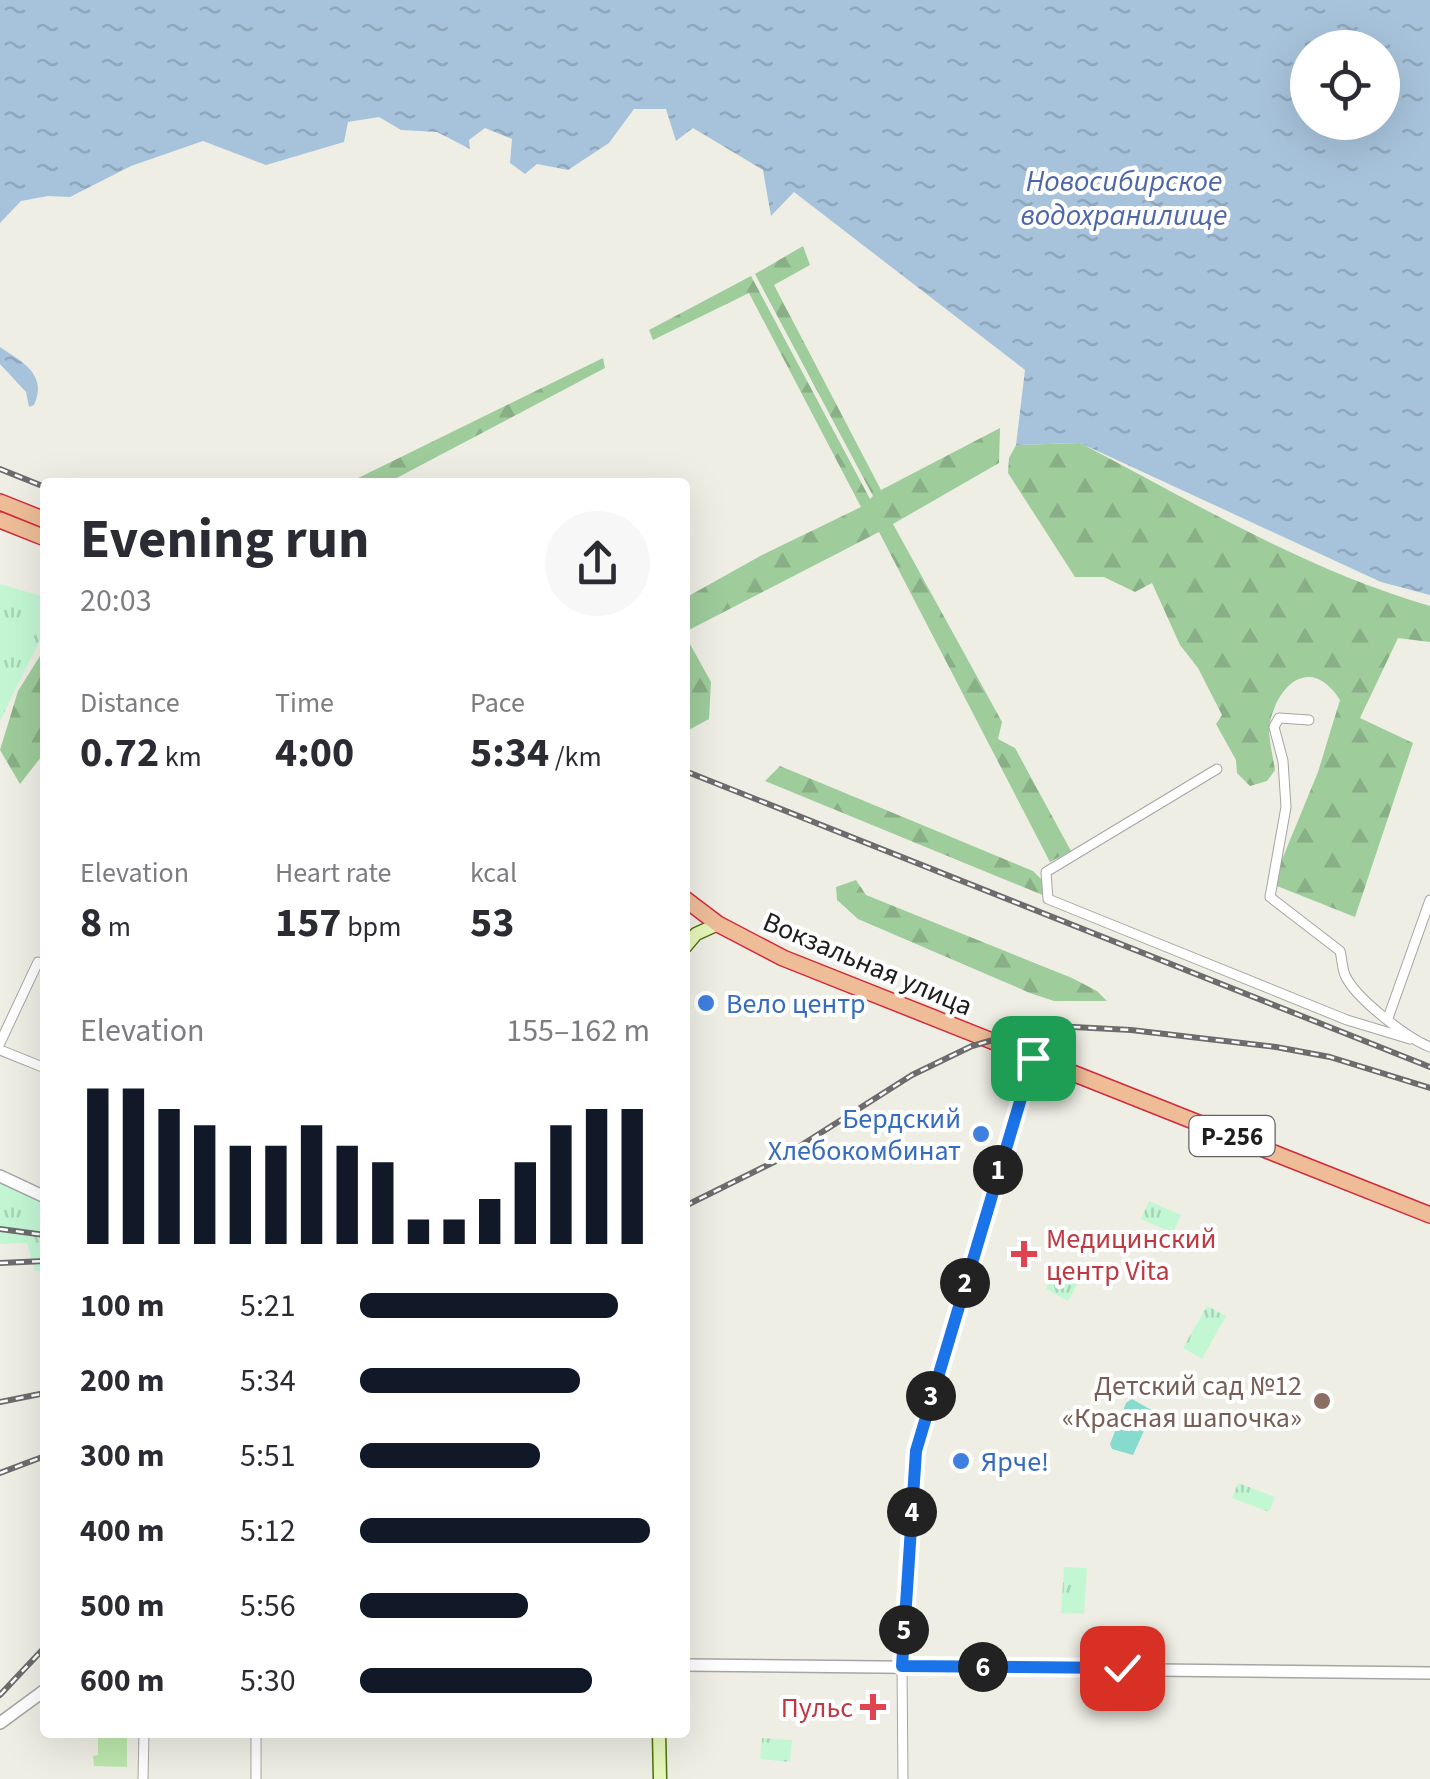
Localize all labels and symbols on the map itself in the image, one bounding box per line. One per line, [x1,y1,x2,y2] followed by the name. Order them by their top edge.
[1021,160,1227,237] water label: Новосибирское водохранилище
[757,902,979,1026] street label: Вокзальная улица
[726,984,866,1024] place label: Вело центр
[695,992,717,1014] marker: Вело центр
[991,1016,1076,1101] pin
[768,1099,961,1171] place label: Бердский Хлебокомбинат
[1190,1116,1274,1156] road number: Р-256
[970,1123,992,1145] marker: Бердский Хлебокомбинат
[973,1145,1023,1195] pin: 1
[1046,1219,1216,1291] place label: Медицинский центр Vita
[1011,1241,1037,1267] marker: Медицинский центр Vita
[940,1258,990,1308] pin: 2
[1062,1366,1302,1438] place label: Детский сад №12 «Красная шапочка»
[906,1371,956,1421] pin: 3
[1311,1390,1333,1412] marker: Детский сад №12 «Красная шапочка»
[981,1442,1049,1482] place label: Ярче!
[950,1450,972,1472] marker: Ярче!
[887,1487,937,1537] pin: 4
[879,1605,929,1655] pin: 5
[1080,1626,1165,1711] pin
[958,1642,1008,1692] pin: 6
[781,1688,853,1728] place label: Пульс
[862,1696,884,1718] marker: Пульс

